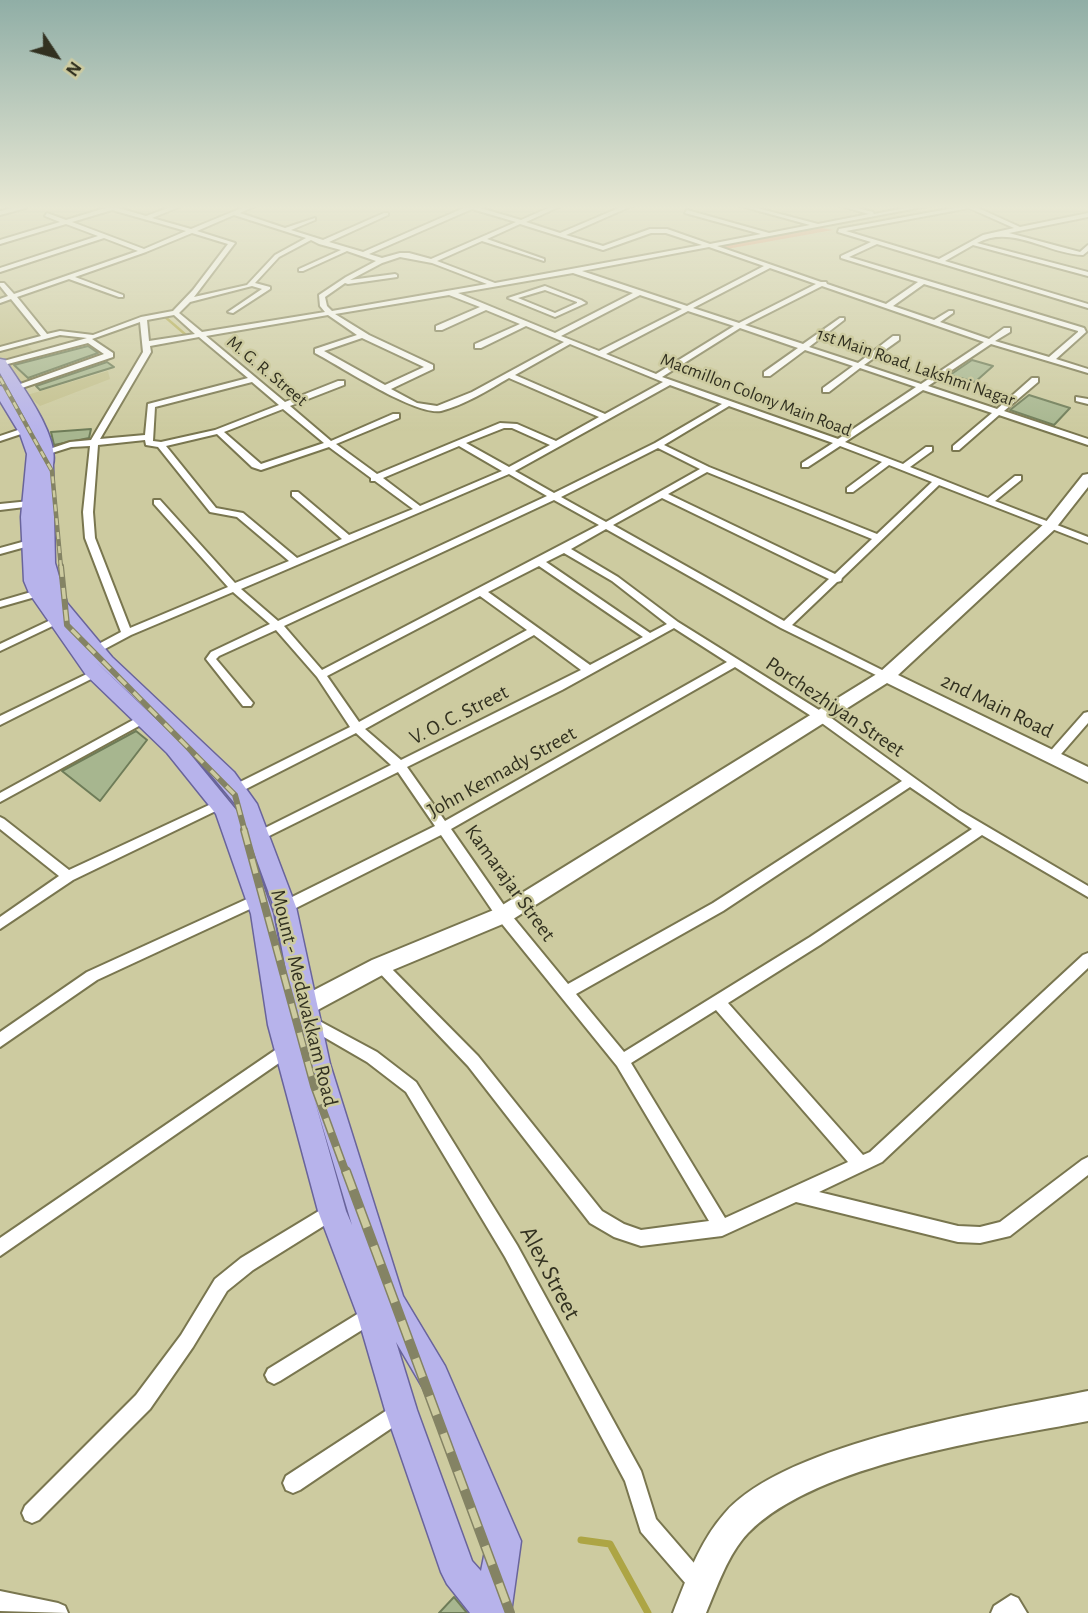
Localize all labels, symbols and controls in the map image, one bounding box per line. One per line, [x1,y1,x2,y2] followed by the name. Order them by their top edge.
[21,21,91,91] north arrow
[62,58,85,80] text: N
[814,323,1018,411] street label: 1st Main Road, Lakshmi Nagar
[222,331,312,411] street label: M. G. R. Street
[657,349,855,441] street label: Macmillon Colony Main Road
[761,651,909,763] street label: Porchezhiyan Street
[937,668,1057,744] street label: 2nd Main Road
[405,679,513,751] street label: V. O. C. Street
[423,721,581,823] street label: John Kennady Street
[459,820,561,946] street label: Kamarajar Street
[265,887,343,1109] street label: Mount - Medavakkam Road
[513,1221,587,1325] street label: Alex Street

